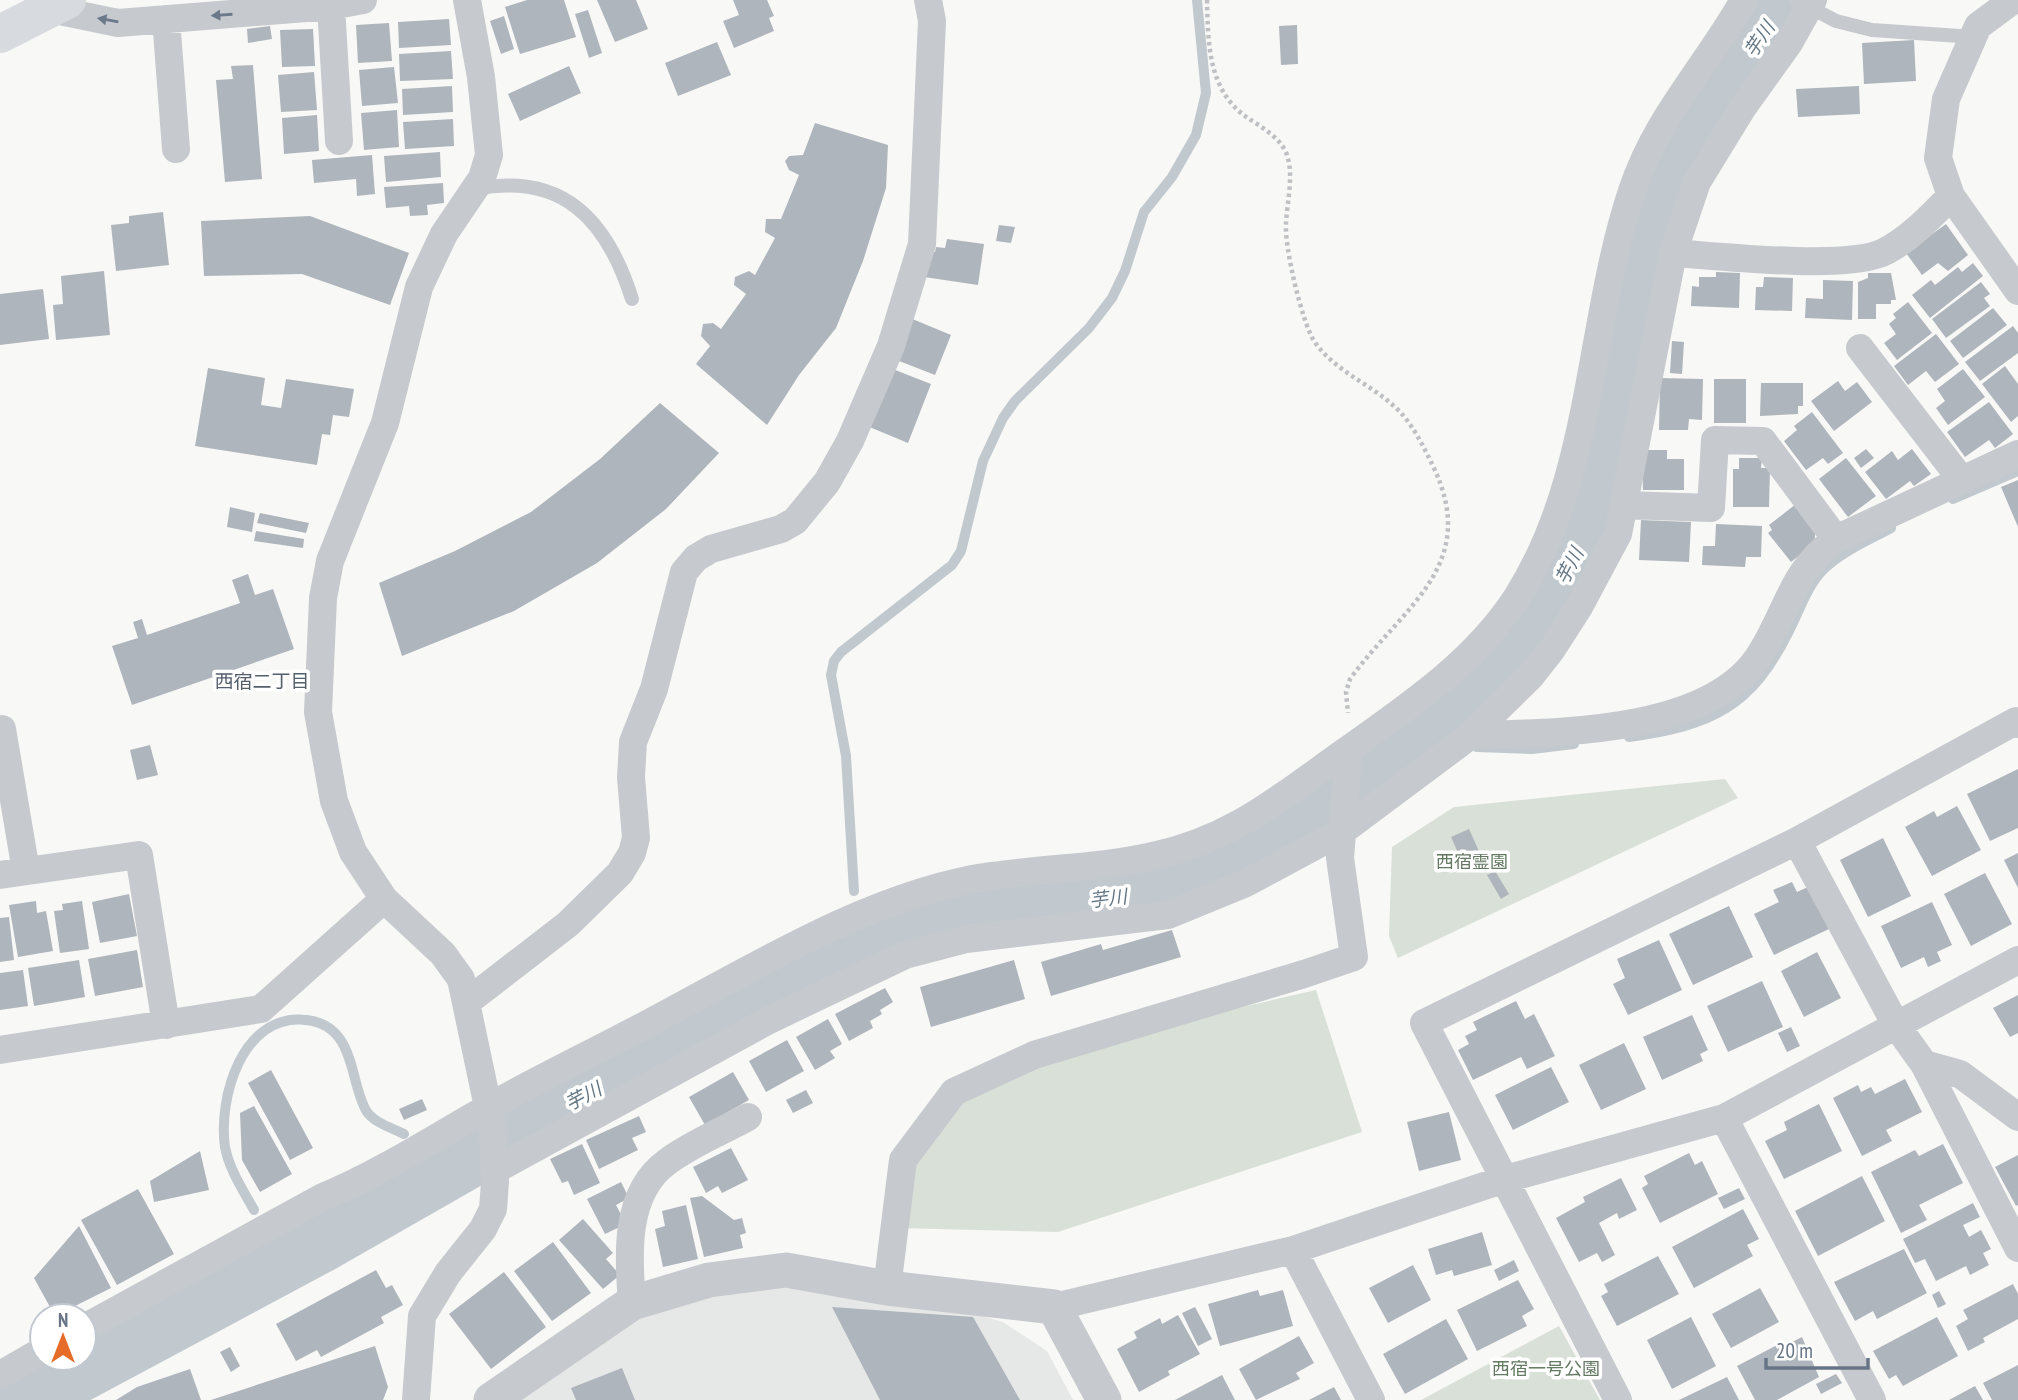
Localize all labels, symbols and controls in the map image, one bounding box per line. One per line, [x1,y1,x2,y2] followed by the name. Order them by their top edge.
[211,10,233,21] one-way arrow
[97,14,119,25] one-way arrow
[1738,15,1781,61] water label: 芋川
[1550,542,1589,588] water label: 芋川
[214,669,310,693] district label: 西宿二丁目
[1436,850,1508,873] park label: 西宿霊園
[1088,884,1130,912] water label: 芋川
[561,1076,607,1116] water label: 芋川
[28,1302,98,1372] north arrow
[58,1308,68,1332] text: N
[1766,1326,1868,1370] scale bar
[1776,1337,1813,1364] text: 20 m
[1492,1357,1600,1380] park label: 西宿一号公園

